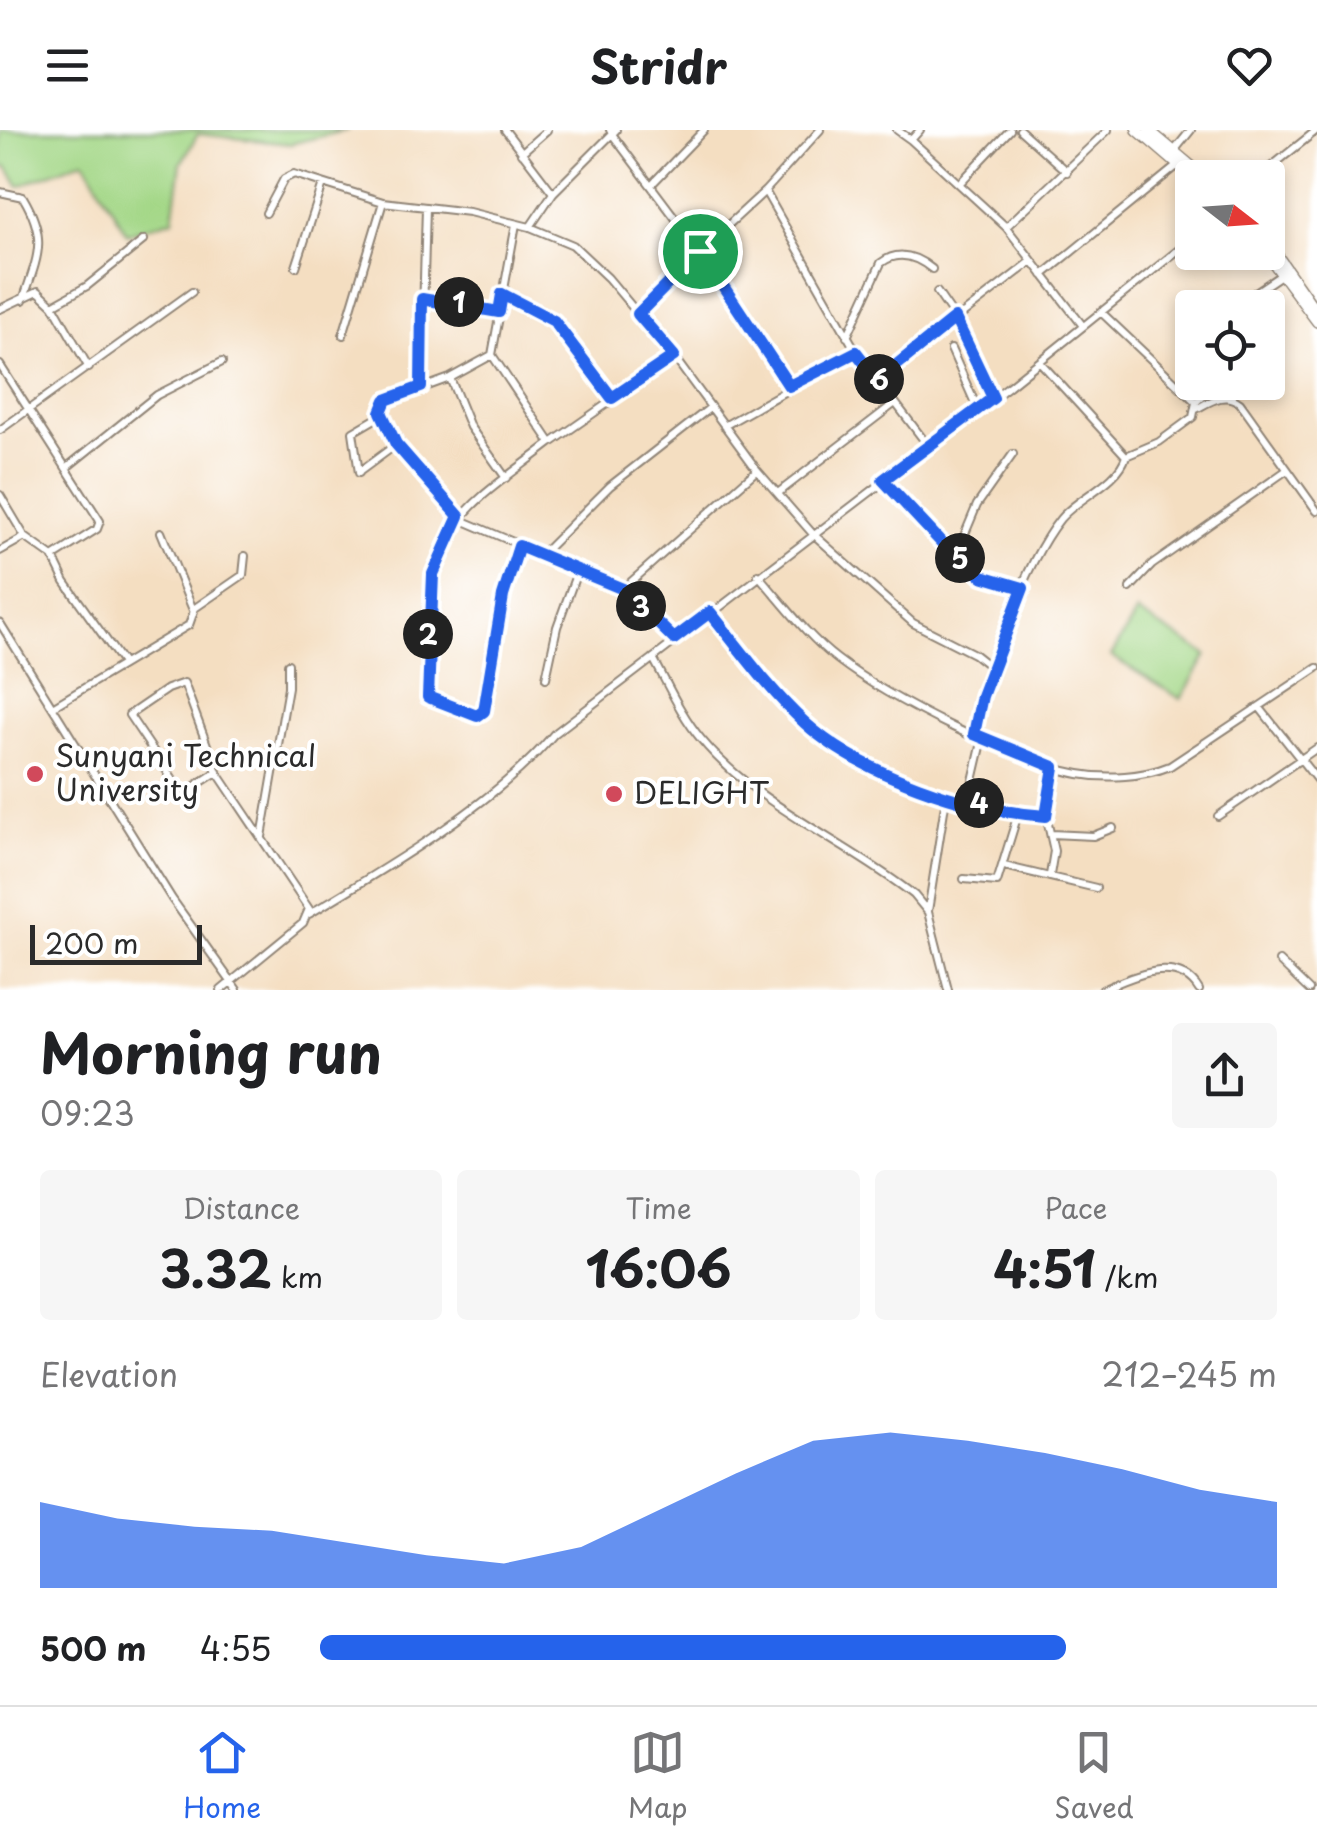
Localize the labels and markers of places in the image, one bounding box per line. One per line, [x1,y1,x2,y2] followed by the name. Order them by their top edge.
[658,209,743,294] pin
[434,277,484,327] pin: 1
[854,354,904,404] pin: 6
[935,533,985,583] pin: 5
[616,581,666,631] pin: 3
[403,609,453,659] pin: 2
[55,732,316,811] place label: Sunyani Technical University
[24,763,46,785] marker: Sunyani Technical University
[634,769,770,814] place label: DELIGHT
[954,778,1004,828] pin: 4
[603,783,625,805] marker: DELIGHT

